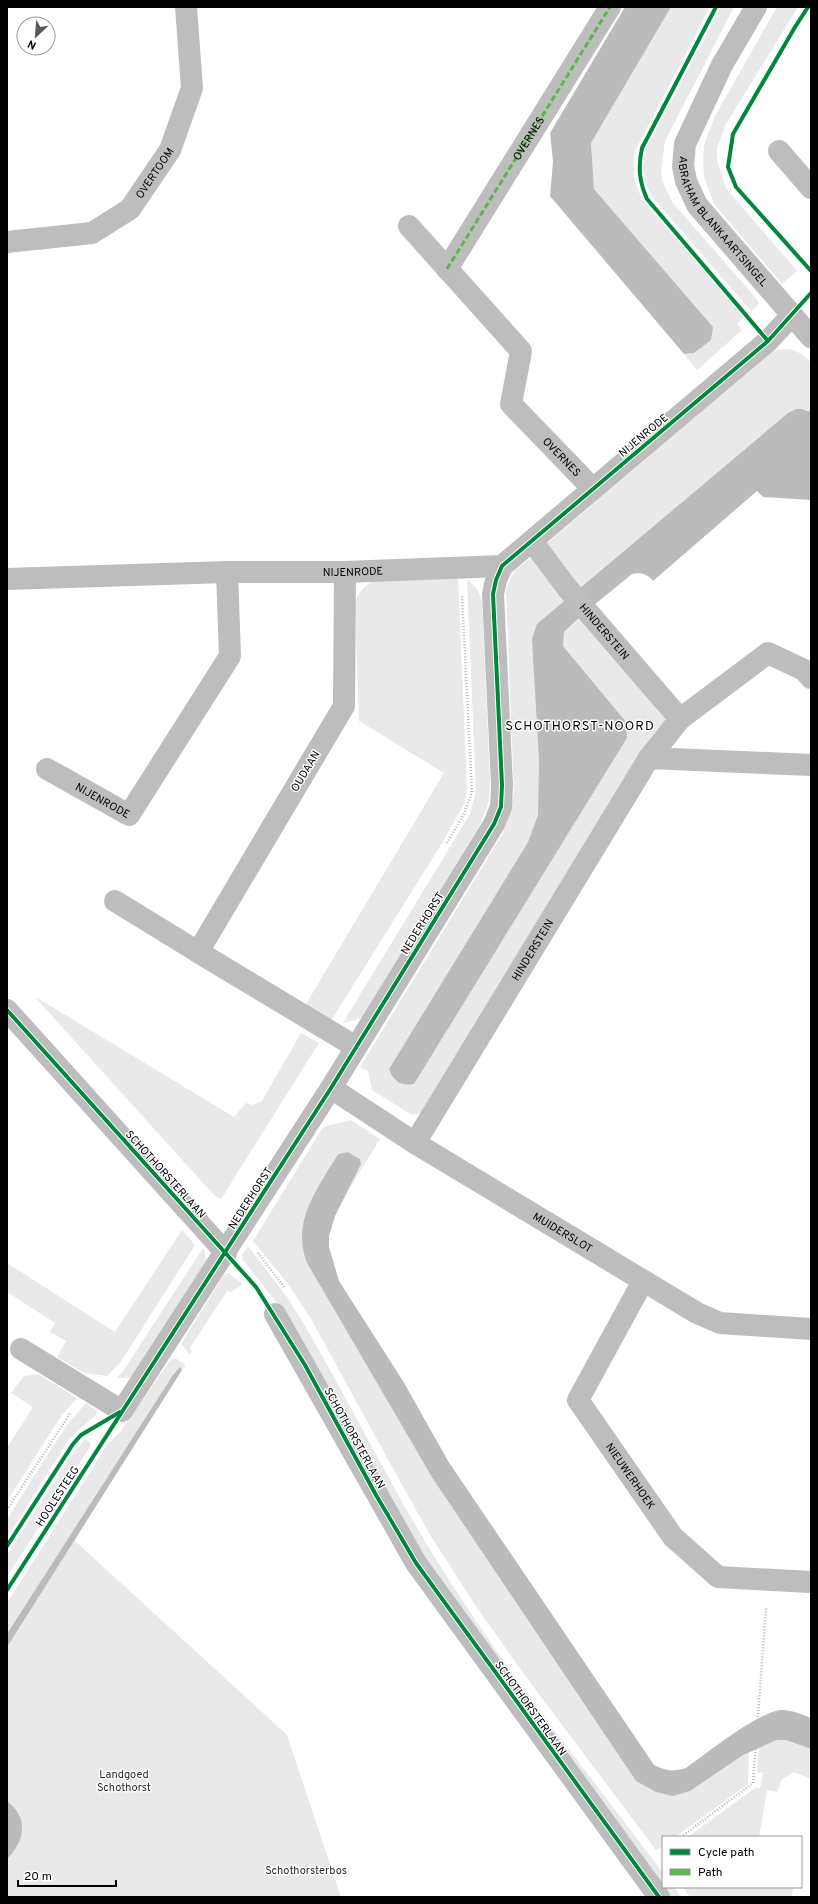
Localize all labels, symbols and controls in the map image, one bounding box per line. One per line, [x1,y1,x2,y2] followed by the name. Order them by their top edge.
[16,16,56,56] north arrow
[25,36,39,52] text: N
[510,114,548,163] street label: OVERNES
[133,145,178,202] street label: OVERTOOM
[675,155,770,290] street label: ABRAHAM BLANKAARTSINGEL
[616,411,671,461] street label: NIJENRODE
[539,435,583,480] street label: OVERNES
[323,565,383,580] street label: NIJENRODE
[576,601,632,663] street label: HINDERSTEIN
[505,719,655,735] district label: SCHOTHORST-NOORD
[288,749,324,795] street label: OUDAAN
[73,780,132,822] street label: NIJENRODE
[398,890,448,957] street label: NEDERHORST
[509,917,557,984] street label: HINDERSTEIN
[122,1128,208,1222] street label: SCHOTHORSTERLAAN
[226,1165,276,1232] street label: NEDERHORST
[530,1210,595,1256] street label: MUIDERSLOT
[321,1385,388,1491] street label: SCHOTHORSTERLAAN
[602,1441,658,1512] street label: NIEUWERHOEK
[33,1464,83,1529] street label: HOOLESTEEG
[491,1659,569,1759] street label: SCHOTHORSTERLAAN
[97,1768,151,1795] park label: Landgoed Schothorst
[662,1836,802,1888] legend
[698,1845,755,1861] text: Cycle path
[18,1862,116,1888] scale bar
[265,1864,347,1878] park label: Schothorsterbos
[698,1865,723,1881] text: Path
[24,1869,52,1885] text: 20 m

